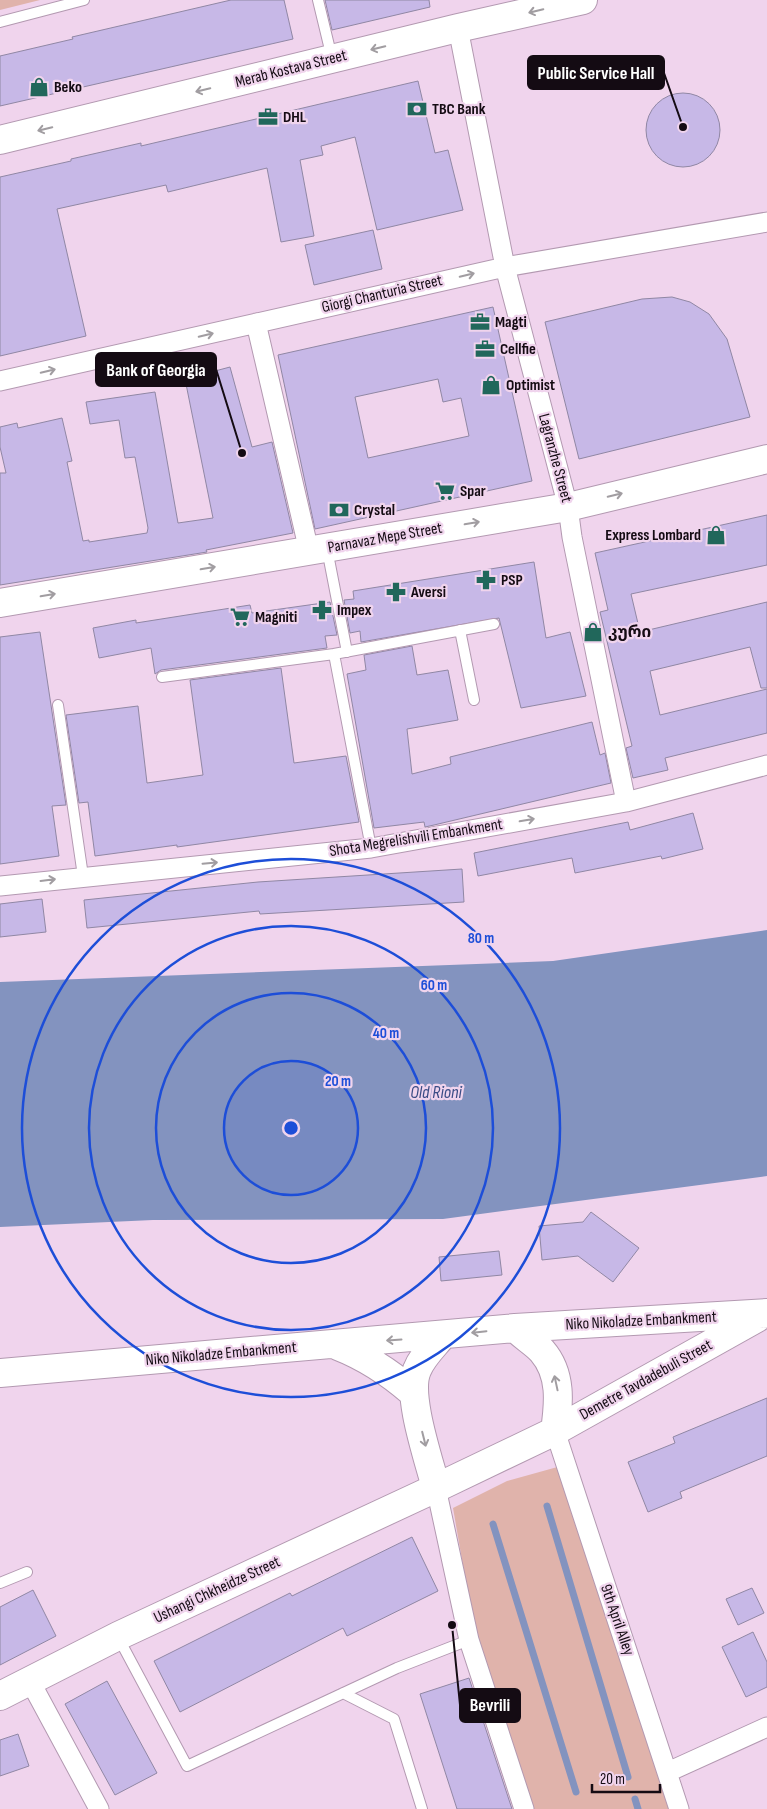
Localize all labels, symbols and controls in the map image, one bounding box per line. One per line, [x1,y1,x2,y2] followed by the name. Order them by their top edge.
[528,7,544,16] one-way arrow
[370,44,386,53] one-way arrow
[233,46,349,92] street label: Merab Kostava Street
[528,56,664,89] callout: Public Service Hall
[538,63,654,84] text: Public Service Hall
[28,76,50,98] shop icon: Beko
[54,78,82,97] place label: Beko
[195,86,211,95] one-way arrow
[406,98,428,120] bank icon: TBC Bank
[432,100,486,119] place label: TBC Bank
[257,106,279,128] office icon: DHL
[283,108,307,127] place label: DHL
[37,125,53,134] one-way arrow
[458,270,474,279] one-way arrow
[320,271,444,317] street label: Giorgi Chanturia Street
[469,311,491,333] office icon: Magti
[495,313,527,332] place label: Magti
[198,329,214,339] one-way arrow
[474,338,496,360] office icon: Cellfie
[500,340,536,359] place label: Cellfie
[96,353,216,386] callout: Bank of Georgia
[106,360,206,381] text: Bank of Georgia
[39,366,55,375] one-way arrow
[480,374,502,396] shop icon: Optimist
[506,376,555,395] place label: Optimist
[534,412,576,505] street label: Lagranzhe Street
[434,480,456,502] supermarket icon: Spar
[460,482,486,501] place label: Spar
[607,490,623,499] one-way arrow
[328,499,350,521] bank icon: Crystal
[354,501,395,520] place label: Crystal
[464,517,480,527] one-way arrow
[326,519,444,557] street label: Parnavaz Mepe Street
[705,524,727,546] shop icon: Express Lombard
[605,526,701,545] place label: Express Lombard
[200,562,216,572] one-way arrow
[475,569,497,591] pharmacy icon: PSP
[501,571,523,590] place label: PSP
[385,581,407,603] pharmacy icon: Aversi
[410,583,446,602] place label: Aversi
[40,589,56,599] one-way arrow
[311,599,333,621] pharmacy icon: Impex
[337,601,372,620] place label: Impex
[229,606,251,628] supermarket icon: Magniti
[255,608,297,627] place label: Magniti
[582,621,604,643] shop icon: კური
[608,623,651,642] place label: კური
[518,814,534,824] one-way arrow
[328,815,504,861] street label: Shota Megrelishvili Embankment
[202,859,218,868] one-way arrow
[40,875,56,885] one-way arrow
[468,929,494,948] text: 80 m
[421,976,447,995] text: 60 m
[373,1024,399,1043] text: 40 m
[325,1072,351,1091] text: 20 m
[410,1082,463,1103] water label: Old Rioni
[282,1119,300,1137] centre of rings
[565,1308,717,1334] street label: Niko Nikoladze Embankment
[471,1327,487,1337] one-way arrow
[386,1335,402,1345] one-way arrow
[576,1336,716,1424] street label: Demetre Tavdadebuli Street
[145,1338,297,1370] street label: Niko Nikoladze Embankment
[551,1375,560,1391] one-way arrow
[420,1431,429,1447] one-way arrow
[151,1552,283,1628] street label: Ushangi Chkheidze Street
[596,1582,638,1658] street label: 9th April Alley
[460,1689,520,1722] callout: Bevrili
[470,1695,510,1716] text: Bevrili
[592,1762,660,1794] scale bar
[600,1770,625,1789] text: 20 m

